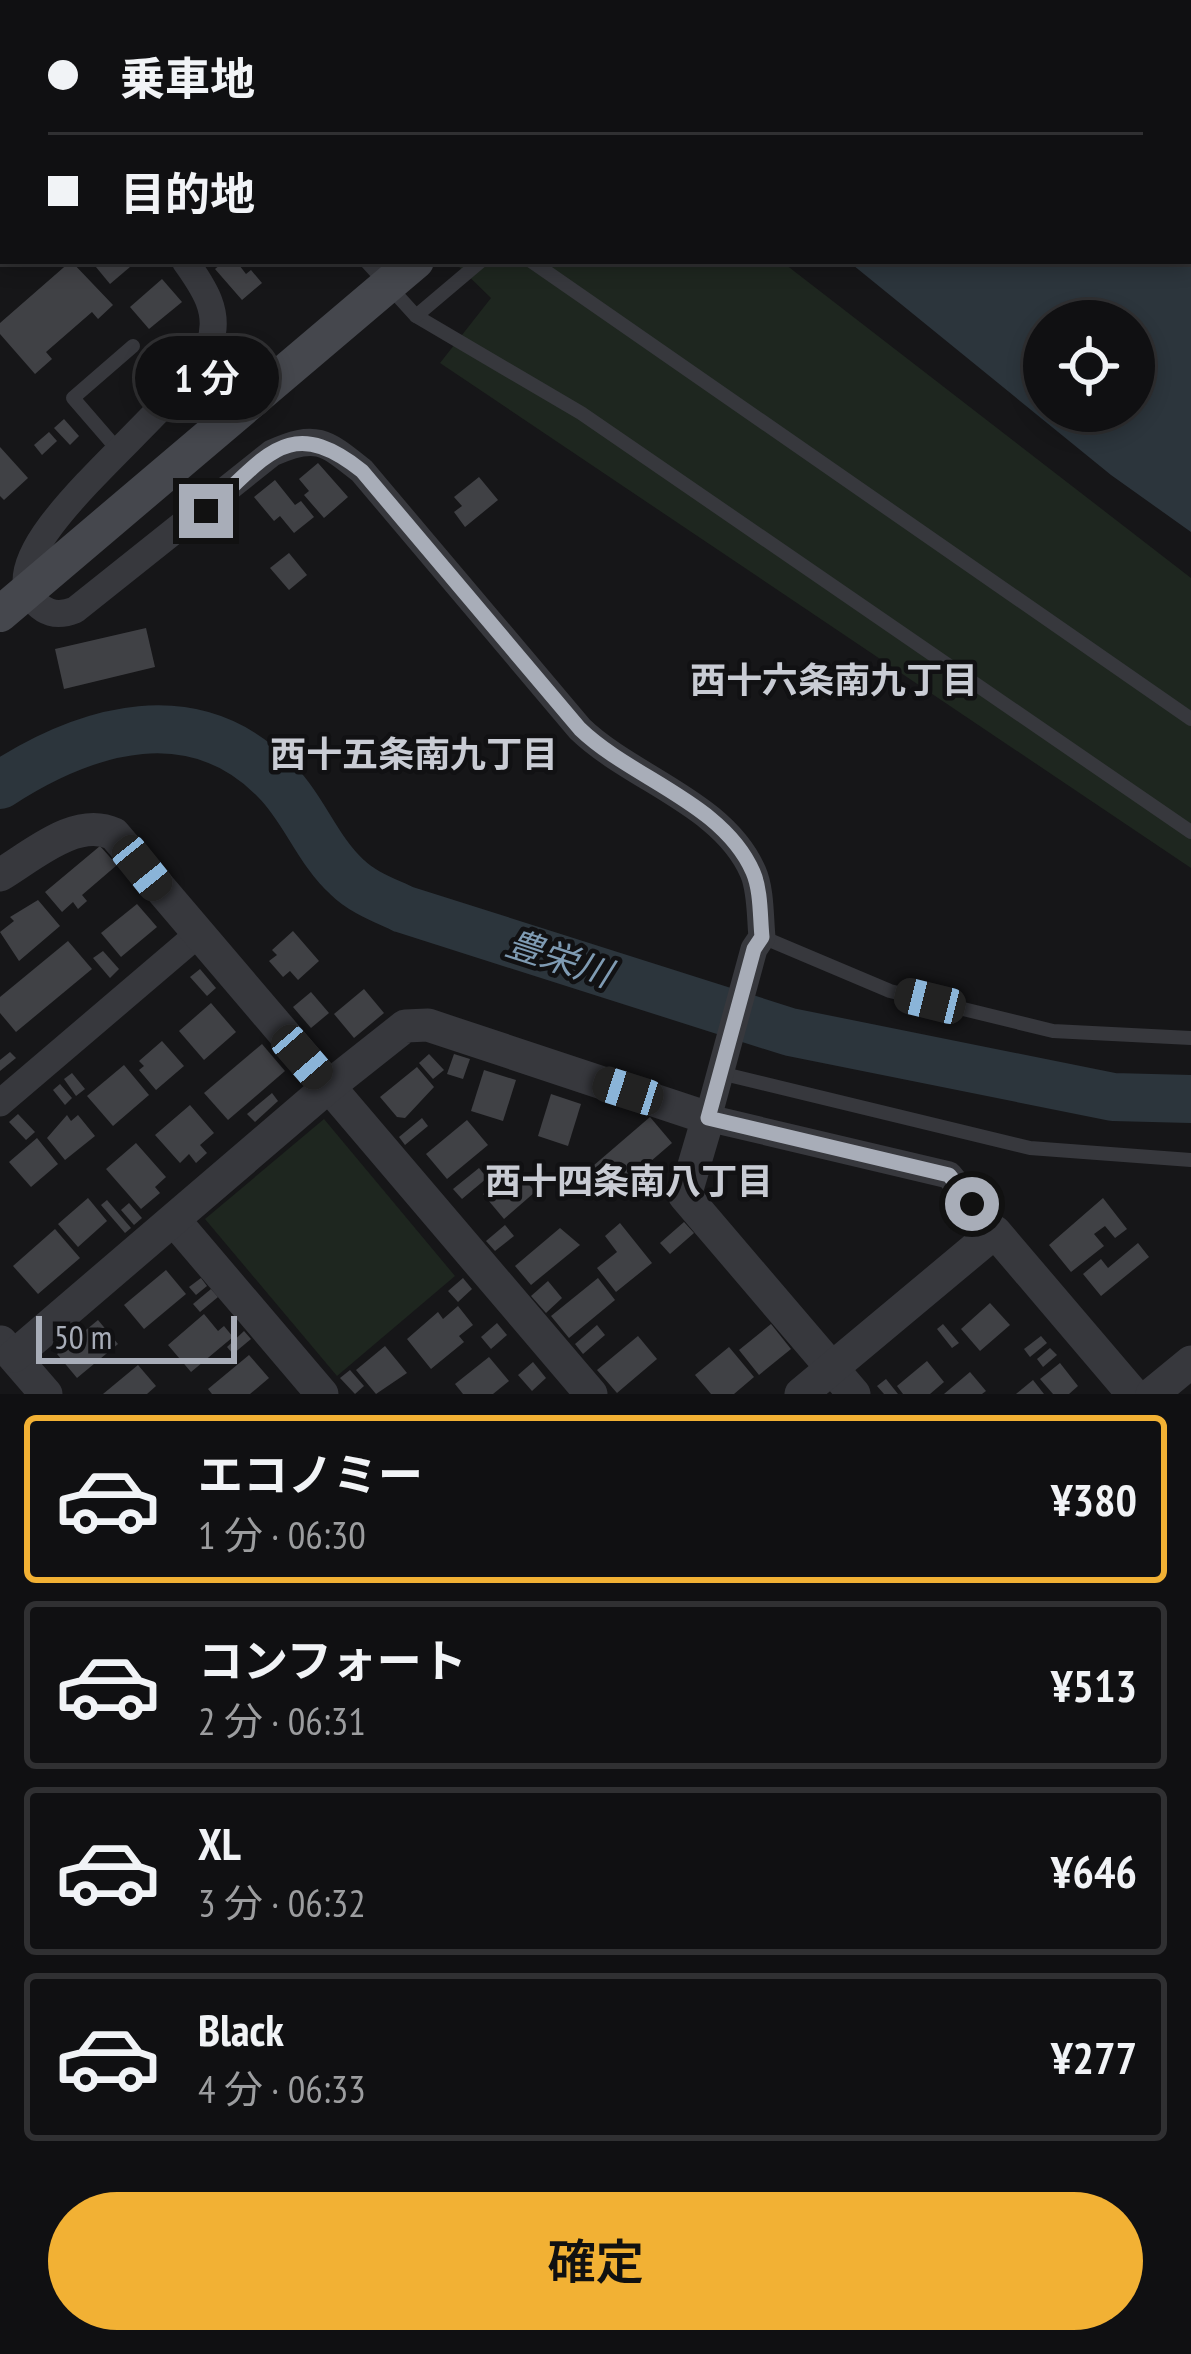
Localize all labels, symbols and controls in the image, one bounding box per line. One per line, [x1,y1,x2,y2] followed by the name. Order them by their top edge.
[120,49,255,107] text: 乗車地
[120,164,255,222] text: 目的地
[1023,300,1155,432] map controls
[1023,300,1155,432] button: locate
[134,337,278,421] callout: 1 分
[174,352,240,403] text: 1 分
[179,484,233,538] route end
[690,656,978,703] district label: 西十六条南九丁目
[270,730,558,777] district label: 西十五条南九丁目
[105,829,179,907] car
[501,918,622,998] water label: 豊栄川
[891,975,969,1027] car
[265,1018,339,1096] car
[588,1063,668,1119] car
[485,1157,773,1204] district label: 西十四条南八丁目
[945,1177,999,1231] route start
[36,1310,237,1363] scale bar
[54,1315,112,1358] text: 50 m
[54,1445,162,1553] icon: car
[198,1445,423,1503] text: エコノミー
[1051,1470,1137,1528] text: ¥380
[198,1509,366,1560] text: 1 分 · 06:30
[54,1631,162,1739] icon: car
[198,1631,467,1689] text: コンフォート
[1051,1656,1137,1714] text: ¥513
[198,1695,366,1746] text: 2 分 · 06:31
[198,1814,241,1872] text: XL
[54,1817,162,1925] icon: car
[1051,1842,1137,1900] text: ¥646
[198,1877,366,1928] text: 3 分 · 06:32
[198,2000,284,2058] text: Black
[54,2003,162,2111] icon: car
[1051,2028,1137,2086] text: ¥277
[198,2063,366,2114] text: 4 分 · 06:33
[48,2192,1143,2330] button: 確定

